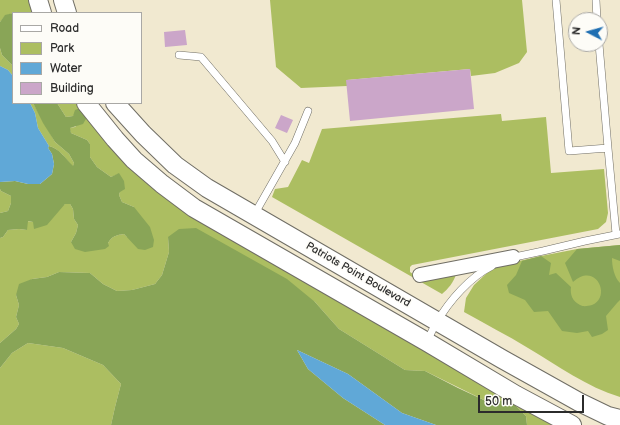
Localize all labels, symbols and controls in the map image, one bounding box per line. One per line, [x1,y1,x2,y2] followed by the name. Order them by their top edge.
[12,12,142,104] legend
[568,12,608,52] north arrow
[50,21,79,36] text: Road
[570,26,583,36] text: N
[50,41,74,56] text: Park
[50,61,82,76] text: Water
[50,81,94,96] text: Building
[303,240,413,310] street label: Patriots Point Boulevard
[480,387,586,413] scale bar
[485,394,512,409] text: 50 m

